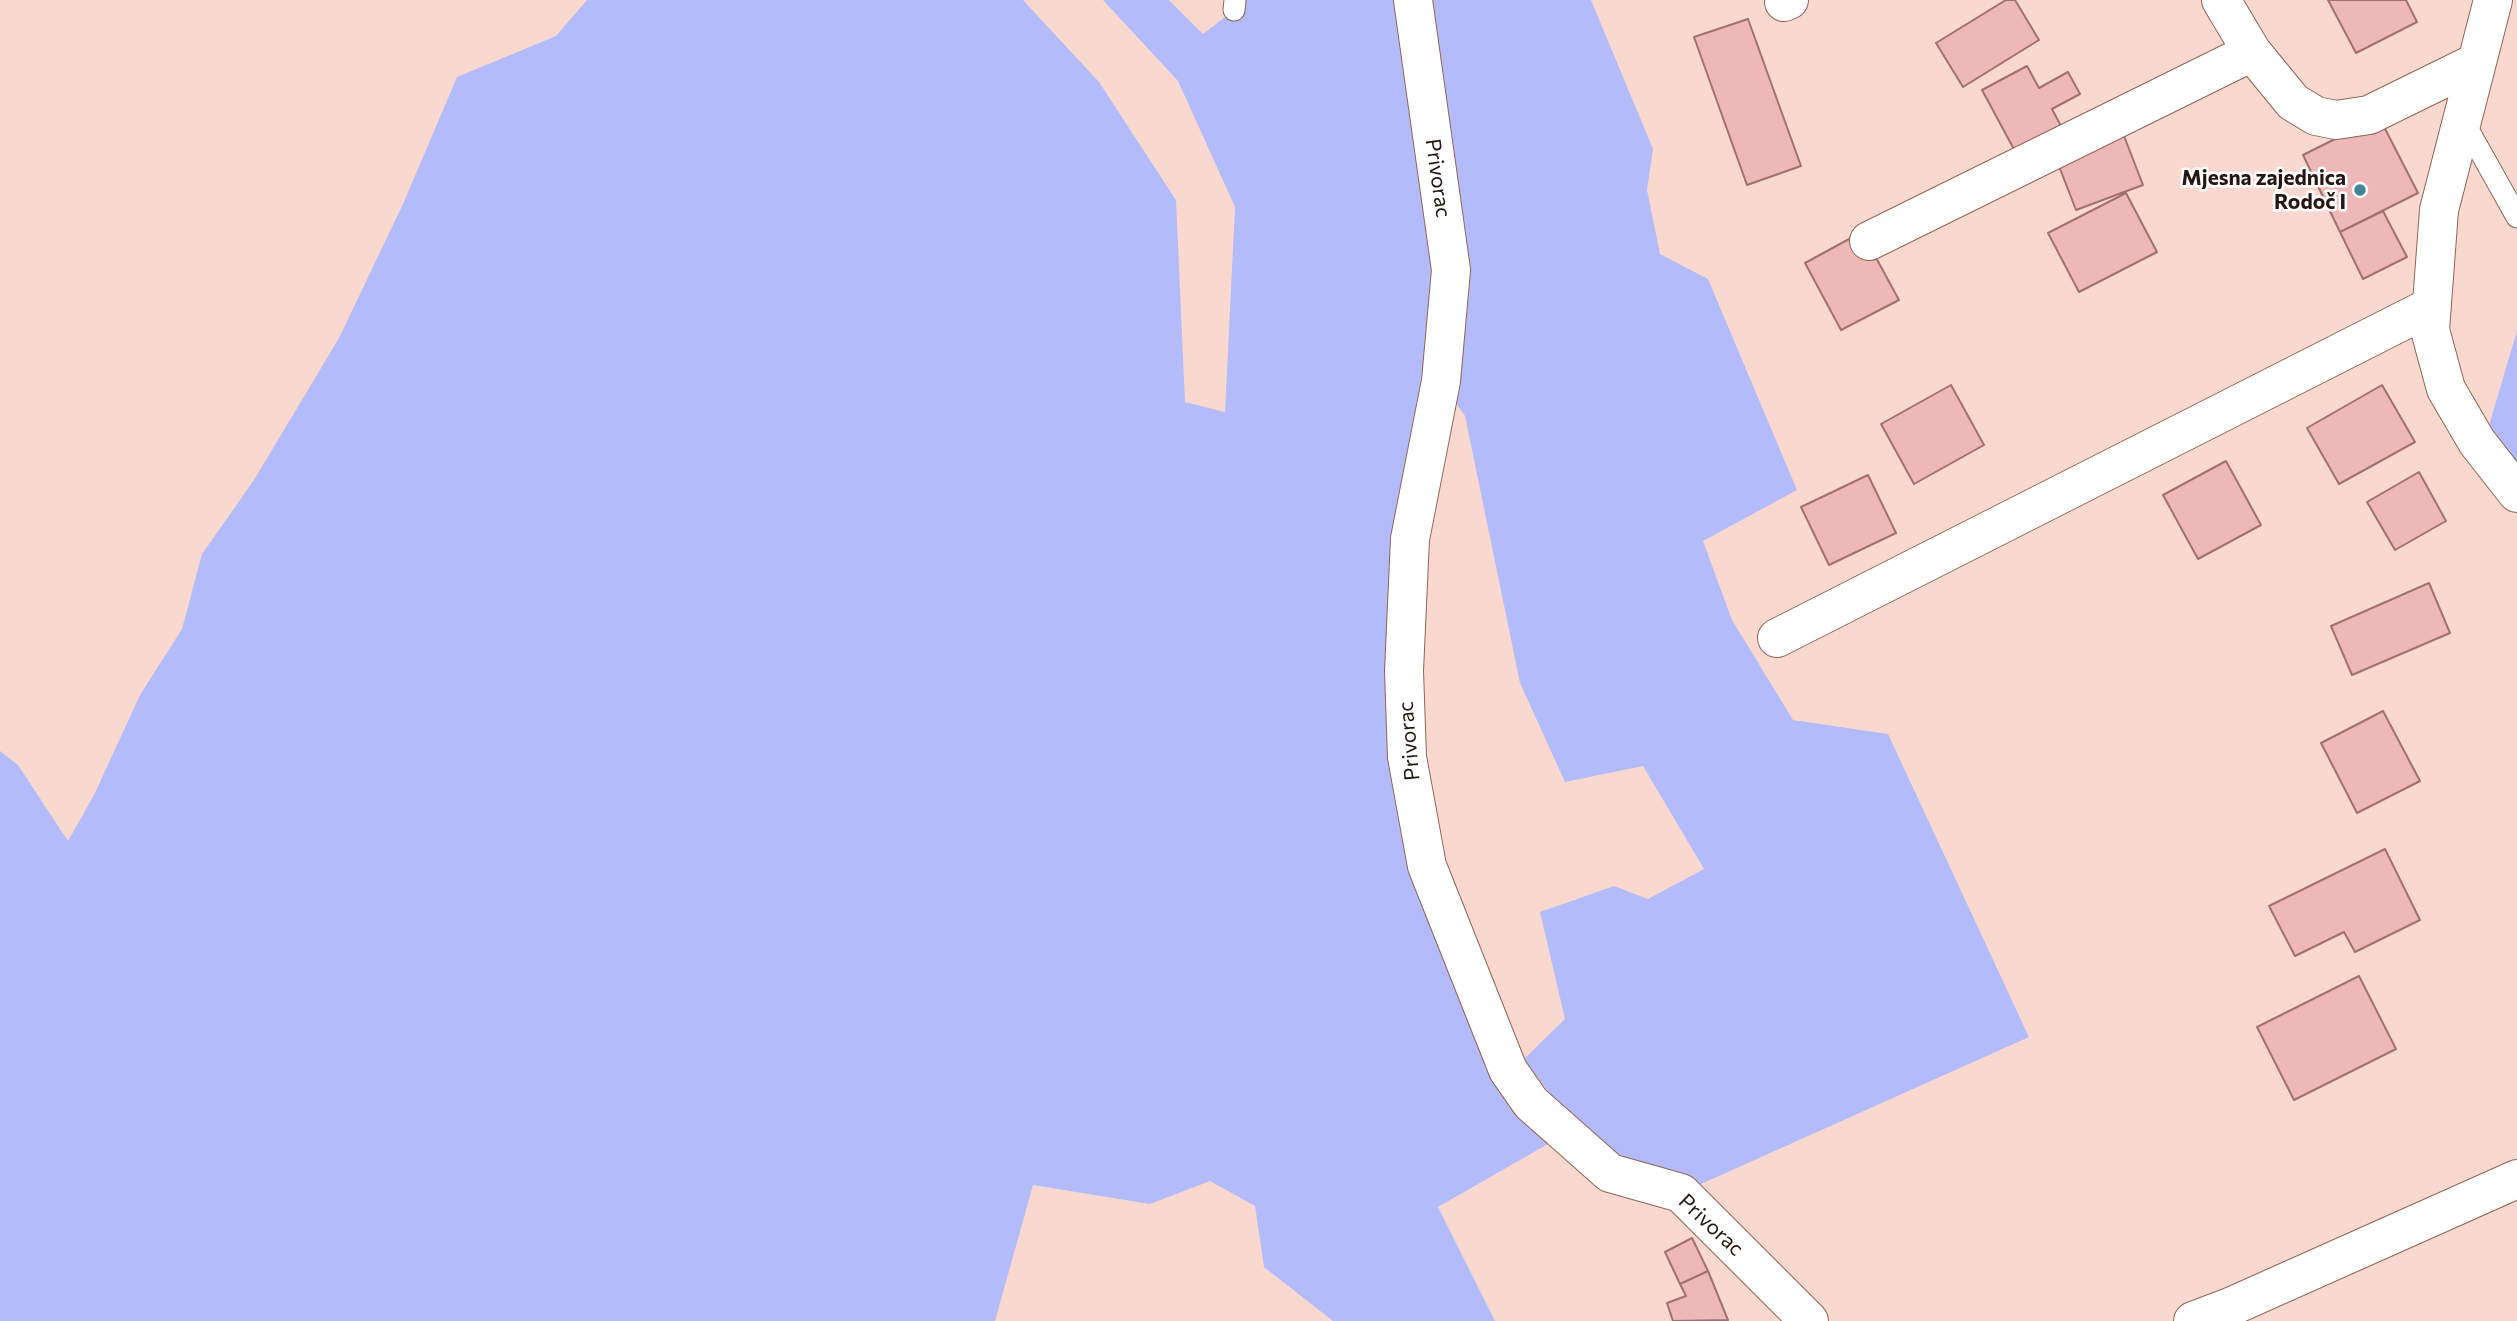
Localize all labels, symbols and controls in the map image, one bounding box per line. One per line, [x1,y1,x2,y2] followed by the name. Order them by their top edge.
[1420,137,1456,219] street label: Privorac
[2182,165,2346,215] place label: Mjesna zajednica Rodoč I
[2352,182,2368,198] marker: Mjesna zajednica Rodoč I
[1393,700,1425,782] street label: Privorac
[1673,1189,1749,1261] street label: Privorac

